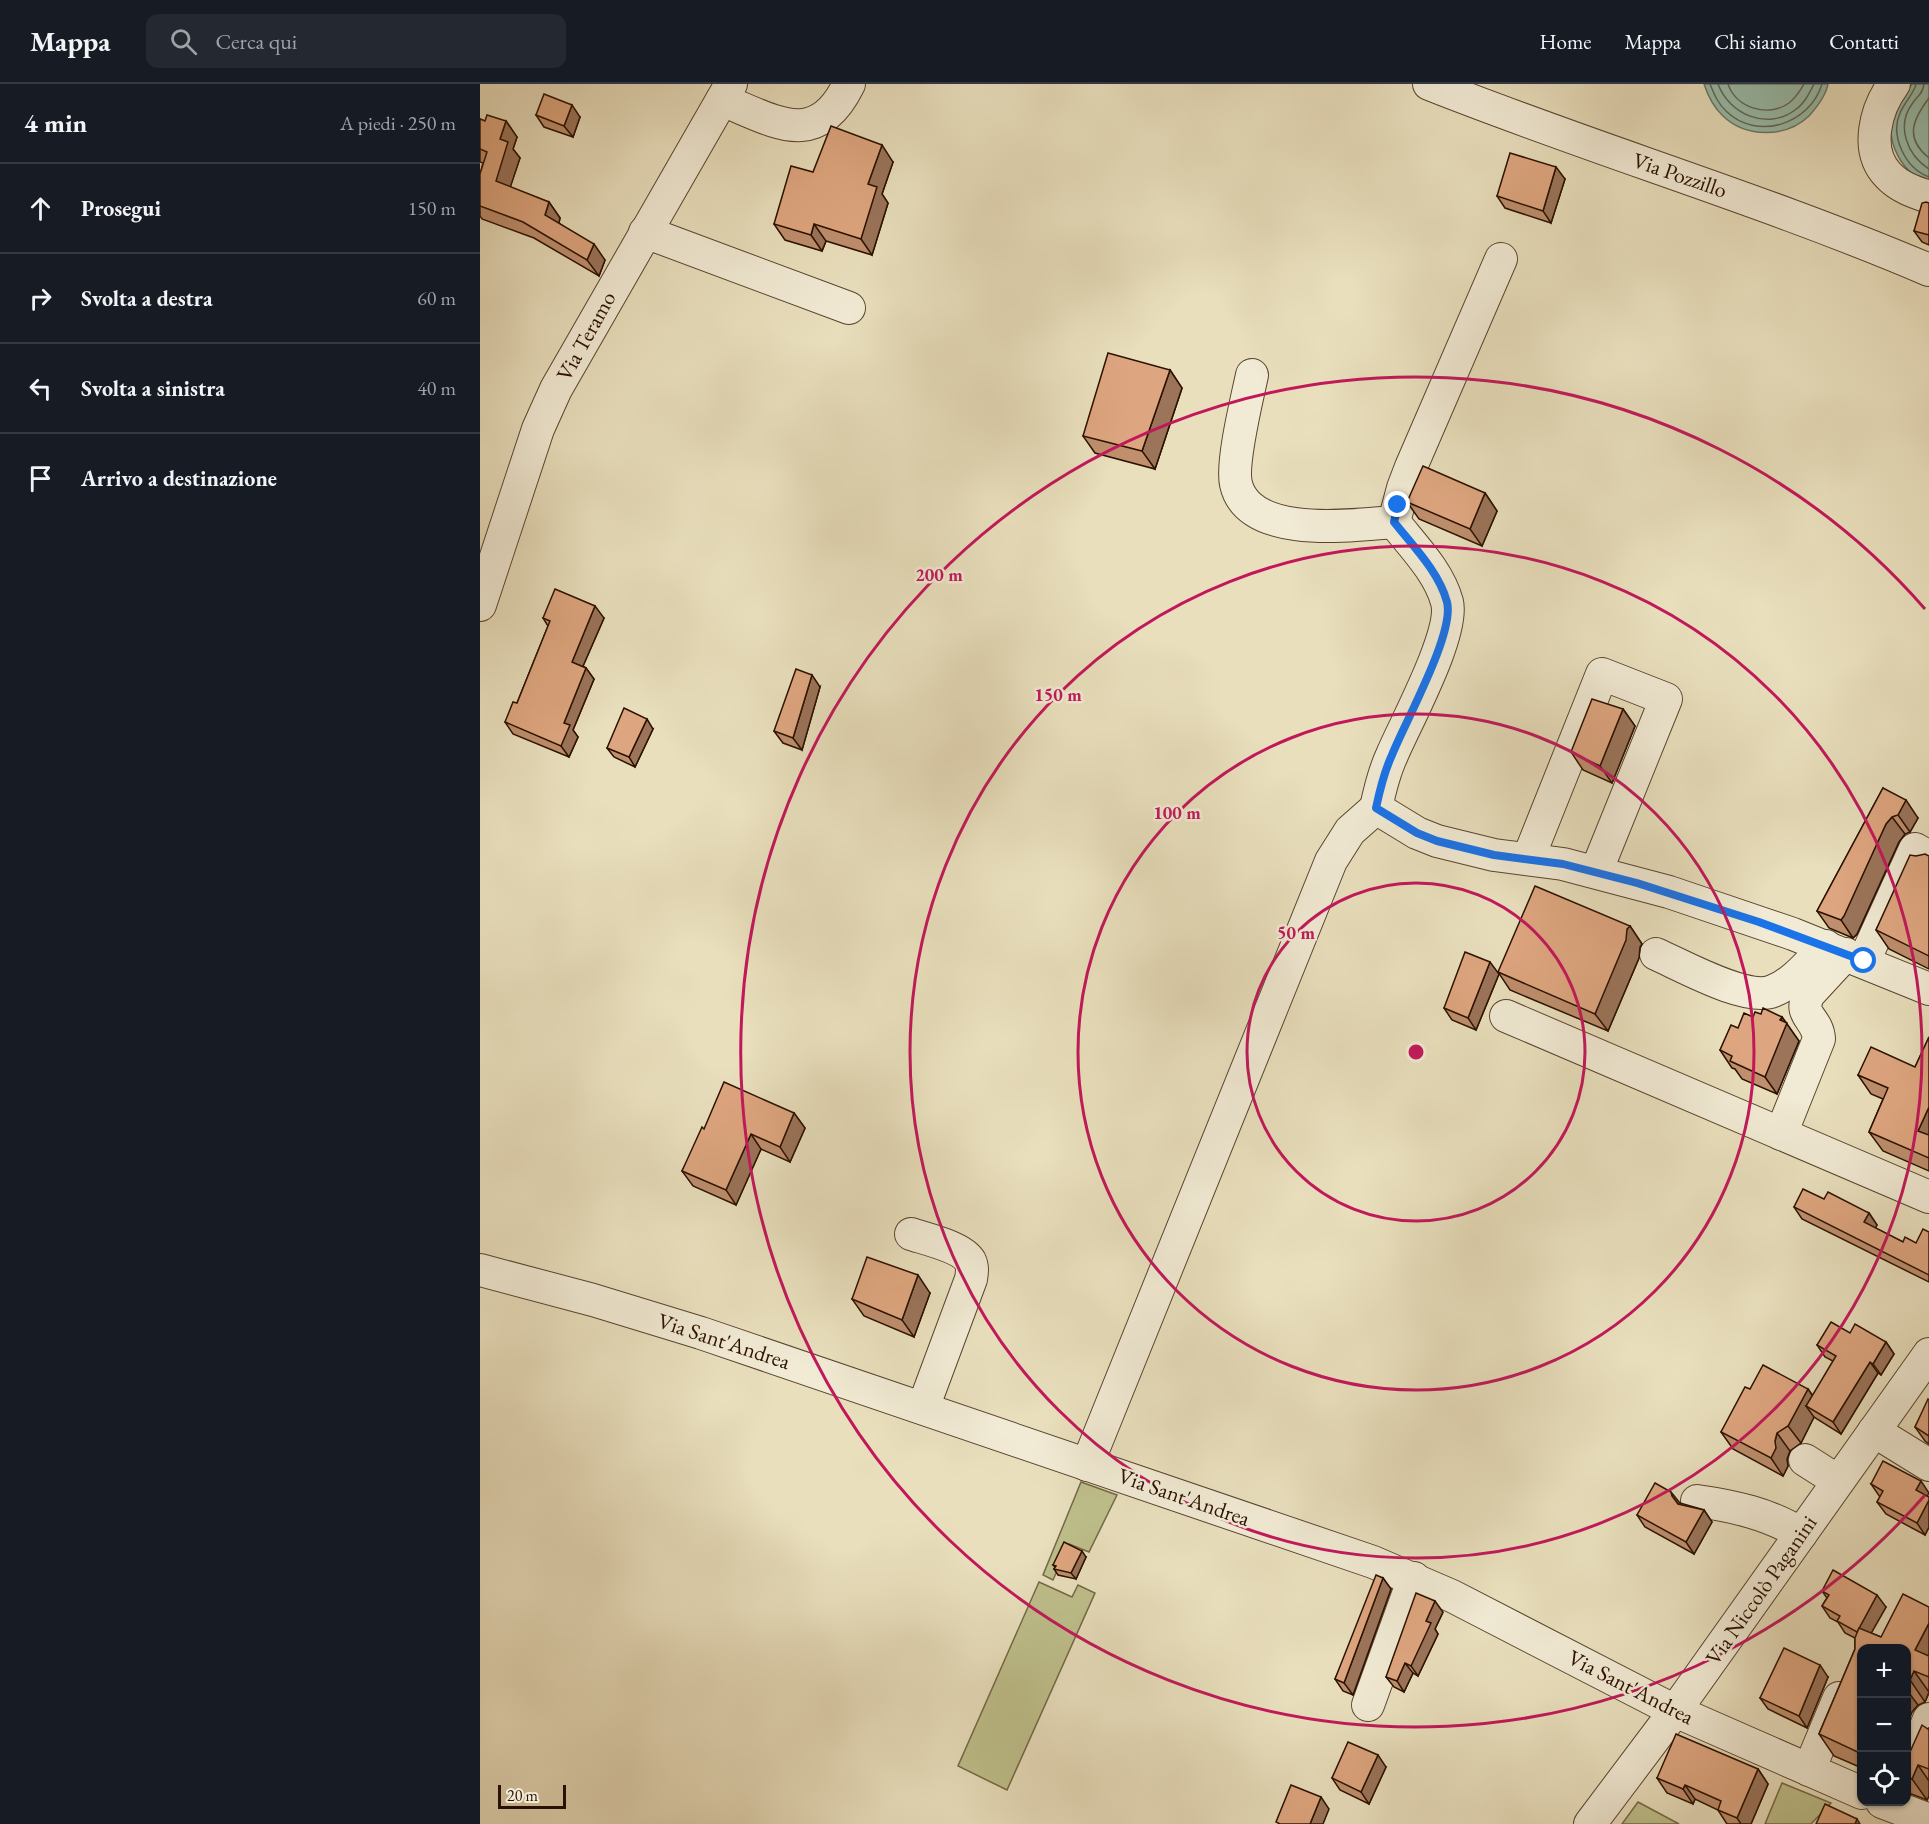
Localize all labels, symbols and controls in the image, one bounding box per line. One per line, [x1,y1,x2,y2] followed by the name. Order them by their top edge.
[146,14,566,68] search box
[30,23,110,59] text: Mappa
[167,25,200,58] icon: search
[215,27,297,56] text: Cerca qui
[1540,28,1592,55] text: Home
[1625,28,1681,55] text: Mappa
[1714,28,1796,55] text: Chi siamo
[1829,28,1899,55] text: Contatti
[24,106,87,140] text: 4 min
[340,110,456,136] text: A piedi · 250 m
[1629,145,1731,205] street label: Via Pozzillo
[24,192,57,225] icon: ahead
[81,194,161,223] text: Prosegui
[408,195,456,221] text: 150 m
[24,282,57,315] icon: right
[81,284,213,313] text: Svolta a destra
[417,285,456,311] text: 60 m
[550,286,623,386] street label: Via Teramo
[24,372,57,405] icon: left
[81,374,225,403] text: Svolta a sinistra
[417,375,456,401] text: 40 m
[24,462,57,495] icon: arrive
[81,464,277,493] text: Arrivo a destinazione
[1384,491,1410,517] route end
[915,563,963,586] text: 200 m
[1034,683,1082,706] text: 150 m
[1153,801,1201,824] text: 100 m
[1277,921,1315,944] text: 50 m
[1850,947,1876,973] route start
[1406,1042,1426,1062] centre of rings
[654,1306,794,1376] street label: Via Sant'Andrea
[1114,1461,1254,1533] street label: Via Sant'Andrea
[1699,1510,1823,1670] street label: Via Niccolò Paganini
[1563,1643,1699,1731] street label: Via Sant'Andrea
[1857,1644,1911,1806] map controls
[1857,1644,1911,1698] button: +
[1857,1698,1911,1752] button: −
[1857,1752,1911,1806] button: locate
[498,1782,566,1810] scale bar
[507,1785,538,1806] text: 20 m

